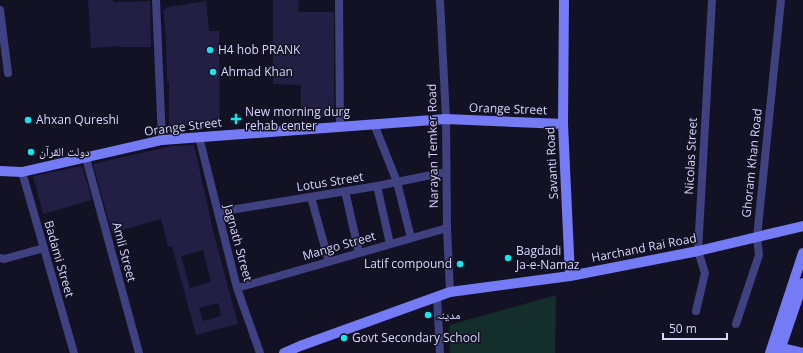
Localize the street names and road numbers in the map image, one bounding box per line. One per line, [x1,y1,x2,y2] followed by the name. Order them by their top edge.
[423,84,442,208] street label: Narayan Temker Road
[469,99,547,118] street label: Orange Street
[737,108,766,218] street label: Ghoram Khan Road
[143,113,223,140] street label: Orange Street
[680,117,701,195] street label: Nicolas Street
[541,126,562,200] street label: Savanti Road
[295,168,365,195] street label: Lotus Street
[220,202,257,283] street label: Jagnath Street
[40,218,79,299] street label: Badami Street
[108,220,141,284] street label: Amli Street
[300,227,377,264] street label: Mango Street
[590,229,698,266] street label: Harchand Rai Road

